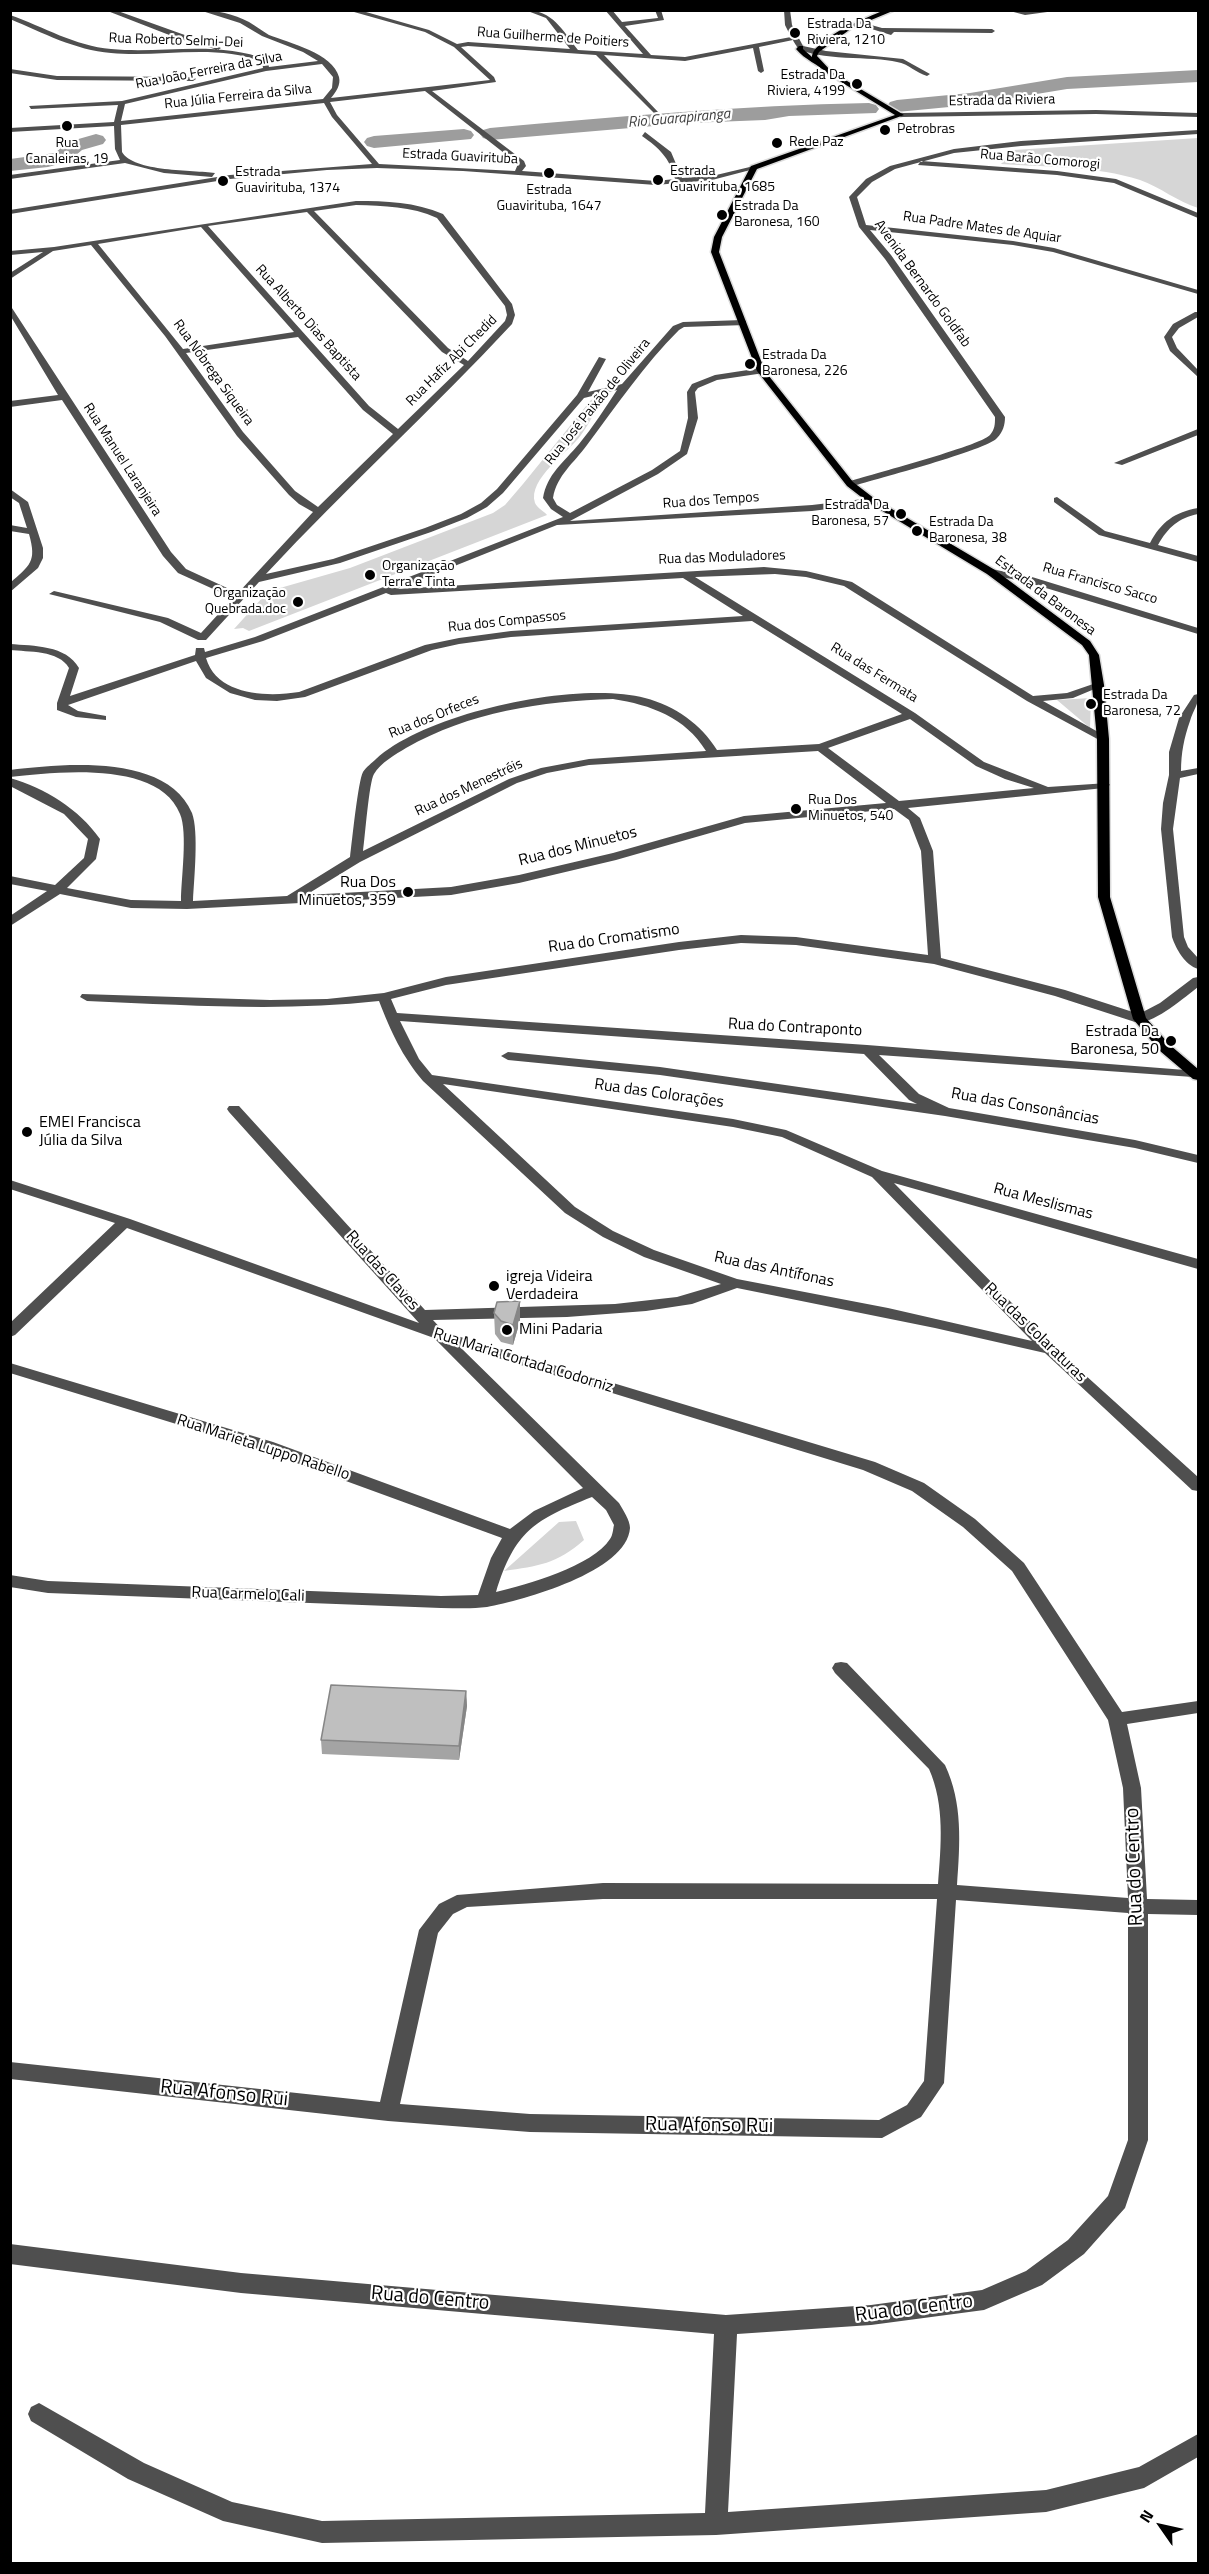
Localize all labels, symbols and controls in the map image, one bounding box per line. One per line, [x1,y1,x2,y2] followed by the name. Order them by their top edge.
[807,17,885,50] place label: Estrada Da Riviera, 1210
[476,24,630,52] street label: Rua Guilherme de Poitiers
[788,26,802,40] marker: Estrada Da Riviera, 1210
[108,30,244,52] street label: Rua Roberto Selmi-Dei
[134,49,284,93] street label: Rua João Ferreira da Silva
[767,68,845,100] place label: Estrada Da Riviera, 4199
[850,77,864,91] marker: Estrada Da Riviera, 4199
[164,81,312,113] street label: Rua Júlia Ferreira da Silva
[949,92,1055,110] street label: Estrada da Riviera
[627,106,731,132] water label: Rio Guarapiranga
[60,119,74,133] marker: Rua Canaleiras, 19
[897,122,955,138] place label: Petrobras
[878,123,892,137] marker: Petrobras
[789,135,844,151] place label: Rede Paz
[26,136,108,168] place label: Rua Canaleiras, 19
[770,136,784,150] marker: Rede Paz
[402,146,518,168] street label: Estrada Guavirituba
[979,146,1101,174] street label: Rua Barão Comorogi
[670,164,775,196] place label: Estrada Guavirituba, 1685
[235,165,340,198] place label: Estrada Guavirituba, 1374
[542,166,556,180] marker: Estrada Guavirituba, 1647
[651,173,665,187] marker: Estrada Guavirituba, 1685
[216,174,230,188] marker: Estrada Guavirituba, 1374
[497,183,601,216] place label: Estrada Guavirituba, 1647
[734,199,820,232] place label: Estrada Da Baronesa, 160
[715,208,729,222] marker: Estrada Da Baronesa, 160
[902,209,1062,247] street label: Rua Padre Mates de Aquiar
[870,217,974,351] street label: Avenida Bernardo Goldfab
[251,261,365,385] street label: Rua Alberto Dias Baptista
[403,312,501,410] street label: Rua Hafiz Abi Chedid
[169,317,257,429] street label: Rua Nóbrega Siqueira
[542,335,654,469] street label: Rua José Paixão de Oliveira
[762,348,848,380] place label: Estrada Da Baronesa, 226
[743,357,757,371] marker: Estrada Da Baronesa, 226
[79,400,165,520] street label: Rua Manuel Laranjeira
[662,489,760,513] street label: Rua dos Tempos
[811,498,889,530] place label: Estrada Da Baronesa, 57
[894,507,908,521] marker: Estrada Da Baronesa, 57
[929,515,1007,548] place label: Estrada Da Baronesa, 38
[910,524,924,538] marker: Estrada Da Baronesa, 38
[658,547,786,569] street label: Rua das Moduladores
[991,553,1099,639] street label: Estrada da Baronesa
[382,559,455,592] place label: Organização Terra e Tinta
[1041,560,1159,608] street label: Rua Francisco Sacco
[363,568,377,582] marker: Organização Terra e Tinta
[205,586,286,618] place label: Organização Quebrada.doc
[291,595,305,609] marker: Organização Quebrada.doc
[447,607,567,637] street label: Rua dos Compassos
[827,639,921,707] street label: Rua das Fermata
[1103,688,1181,720] place label: Estrada Da Baronesa, 72
[386,691,482,743] street label: Rua dos Orfeces
[1084,697,1098,711] marker: Estrada Da Baronesa, 72
[413,756,525,820] street label: Rua dos Menestréis
[808,793,893,826] place label: Rua Dos Minuetos, 540
[789,802,803,816] marker: Rua Dos Minuetos, 540
[517,823,639,871] street label: Rua dos Minuetos
[298,873,396,911] place label: Rua Dos Minuetos, 359
[401,885,415,899] marker: Rua Dos Minuetos, 359
[547,920,681,958] street label: Rua do Cromatismo
[727,1015,863,1041] street label: Rua do Contraponto
[1070,1022,1159,1060] place label: Estrada Da Baronesa, 50
[1164,1034,1178,1048] marker: Estrada Da Baronesa, 50
[593,1075,725,1113] street label: Rua das Colorações
[950,1085,1100,1129] street label: Rua das Consonâncias
[39,1113,141,1151] place label: EMEI Francisca Júlia da Silva
[20,1125,34,1139] marker: EMEI Francisca Júlia da Silva
[991,1180,1095,1224] street label: Rua Meslismas
[341,1227,423,1315] street label: Rua das Claves
[712,1248,836,1292] street label: Rua das Antífonas
[506,1267,593,1305] place label: igreja Videira Verdadeira
[487,1279,501,1293] marker: igreja Videira Verdadeira
[980,1279,1090,1387] street label: Rua das Colaraturas
[519,1320,603,1340] place label: Mini Padaria
[500,1323,514,1337] marker: Mini Padaria
[431,1325,615,1397] street label: Rua Maria Cortada Codorniz
[174,1411,352,1485] street label: Rua Marieta Luppo Rabello
[191,1583,305,1607] street label: Rua Carmelo Cali
[1121,1807,1149,1927] street label: Rua do Centro
[159,2075,289,2113] street label: Rua Afonso Rui
[645,2113,773,2139] street label: Rua Afonso Rui
[370,2282,490,2316] street label: Rua do Centro
[854,2290,974,2328] street label: Rua do Centro
[1131,2496,1191,2556] north arrow
[1133,2505,1159,2527] text: N

